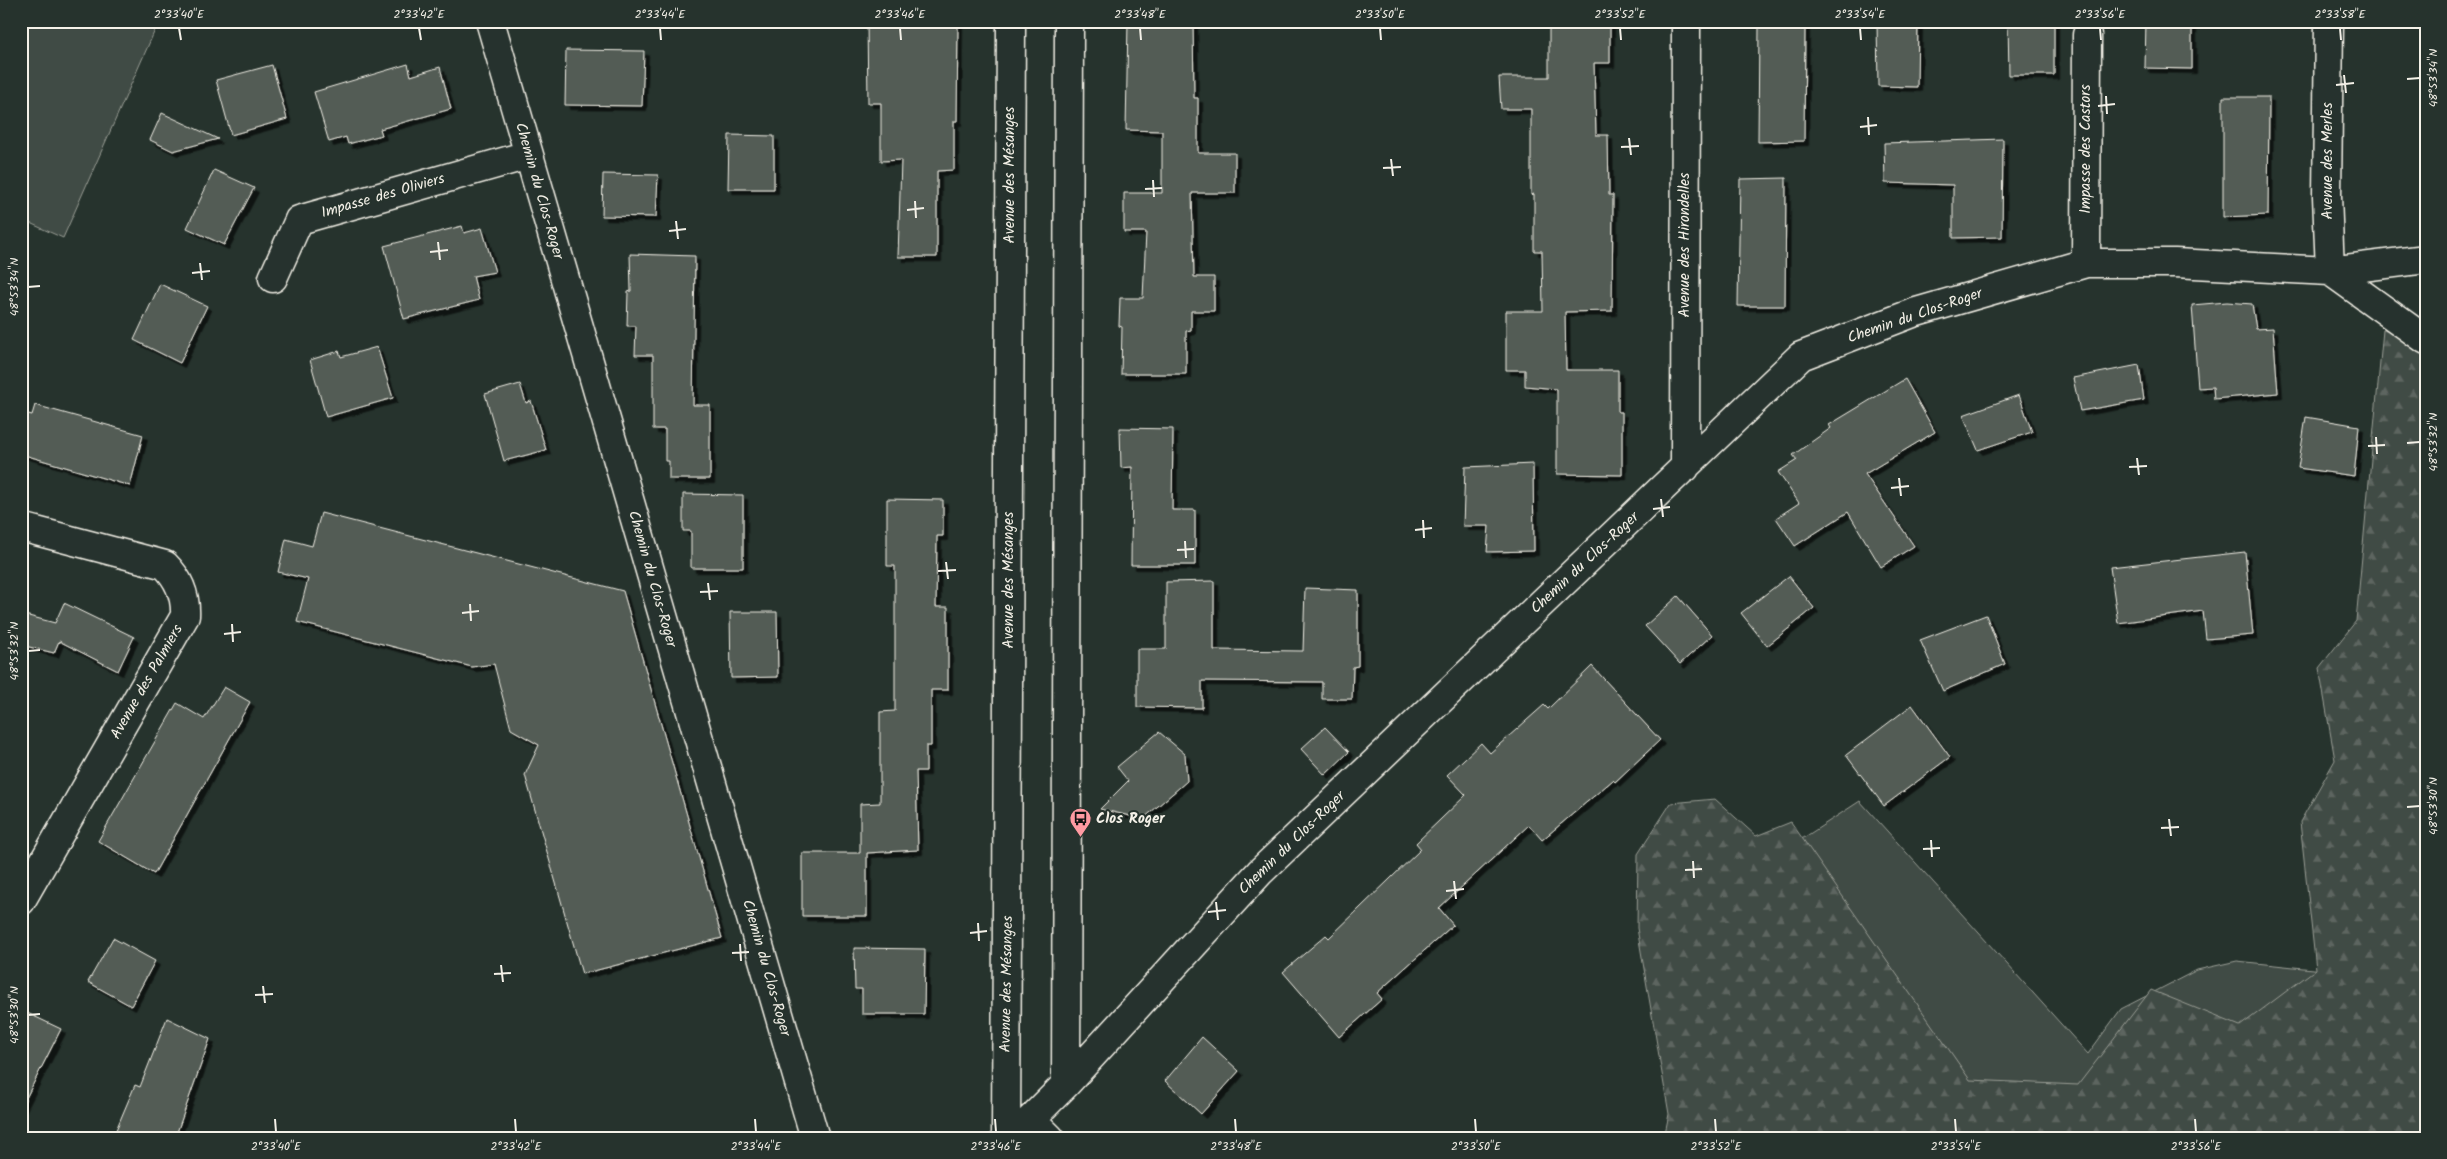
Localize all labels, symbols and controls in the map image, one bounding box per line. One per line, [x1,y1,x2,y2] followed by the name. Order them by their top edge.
[154,5,205,24] text: 2°33'40"E
[393,5,446,24] text: 2°33'42"E
[635,5,686,24] text: 2°33'44"E
[875,5,926,24] text: 2°33'46"E
[1114,5,1167,24] text: 2°33'48"E
[1355,5,1406,24] text: 2°33'50"E
[1595,5,1646,24] text: 2°33'52"E
[1835,5,1886,24] text: 2°33'54"E
[2075,5,2126,24] text: 2°33'56"E
[2314,5,2367,24] text: 2°33'58"E
[2424,49,2443,107] text: 48°53'34"N
[2074,84,2098,214] street label: Impasse des Castors
[2316,102,2340,220] street label: Avenue des Merles
[998,106,1022,243] street label: Avenue des Mésanges
[508,120,570,263] street label: Chemin du Clos-Roger
[318,167,448,225] street label: Impasse des Oliviers
[1673,172,1697,317] street label: Avenue des Hirondelles
[5,258,24,316] text: 48°53'34"N
[1844,281,1987,350] street label: Chemin du Clos-Roger
[2424,413,2443,471] text: 48°53'32"N
[1525,505,1646,620] street label: Chemin du Clos-Roger
[621,508,683,651] street label: Chemin du Clos-Roger
[997,511,1021,648] street label: Avenue des Mésanges
[104,619,190,744] street label: Avenue des Palmiers
[5,622,24,680] text: 48°53'32"N
[2424,777,2443,835] text: 48°53'30"N
[1233,785,1352,901] street label: Chemin du Clos-Roger
[1068,807,1092,838] bus stop icon: Clos Roger
[1096,807,1165,831] place label: Clos Roger
[735,897,797,1040] street label: Chemin du Clos-Roger
[994,915,1020,1053] street label: Avenue des Mésanges
[5,986,24,1044] text: 48°53'30"N
[251,1137,302,1156] text: 2°33'40"E
[490,1137,543,1156] text: 2°33'42"E
[731,1137,782,1156] text: 2°33'44"E
[971,1137,1022,1156] text: 2°33'46"E
[1210,1137,1263,1156] text: 2°33'48"E
[1451,1137,1502,1156] text: 2°33'50"E
[1691,1137,1742,1156] text: 2°33'52"E
[1931,1137,1982,1156] text: 2°33'54"E
[2171,1137,2222,1156] text: 2°33'56"E

